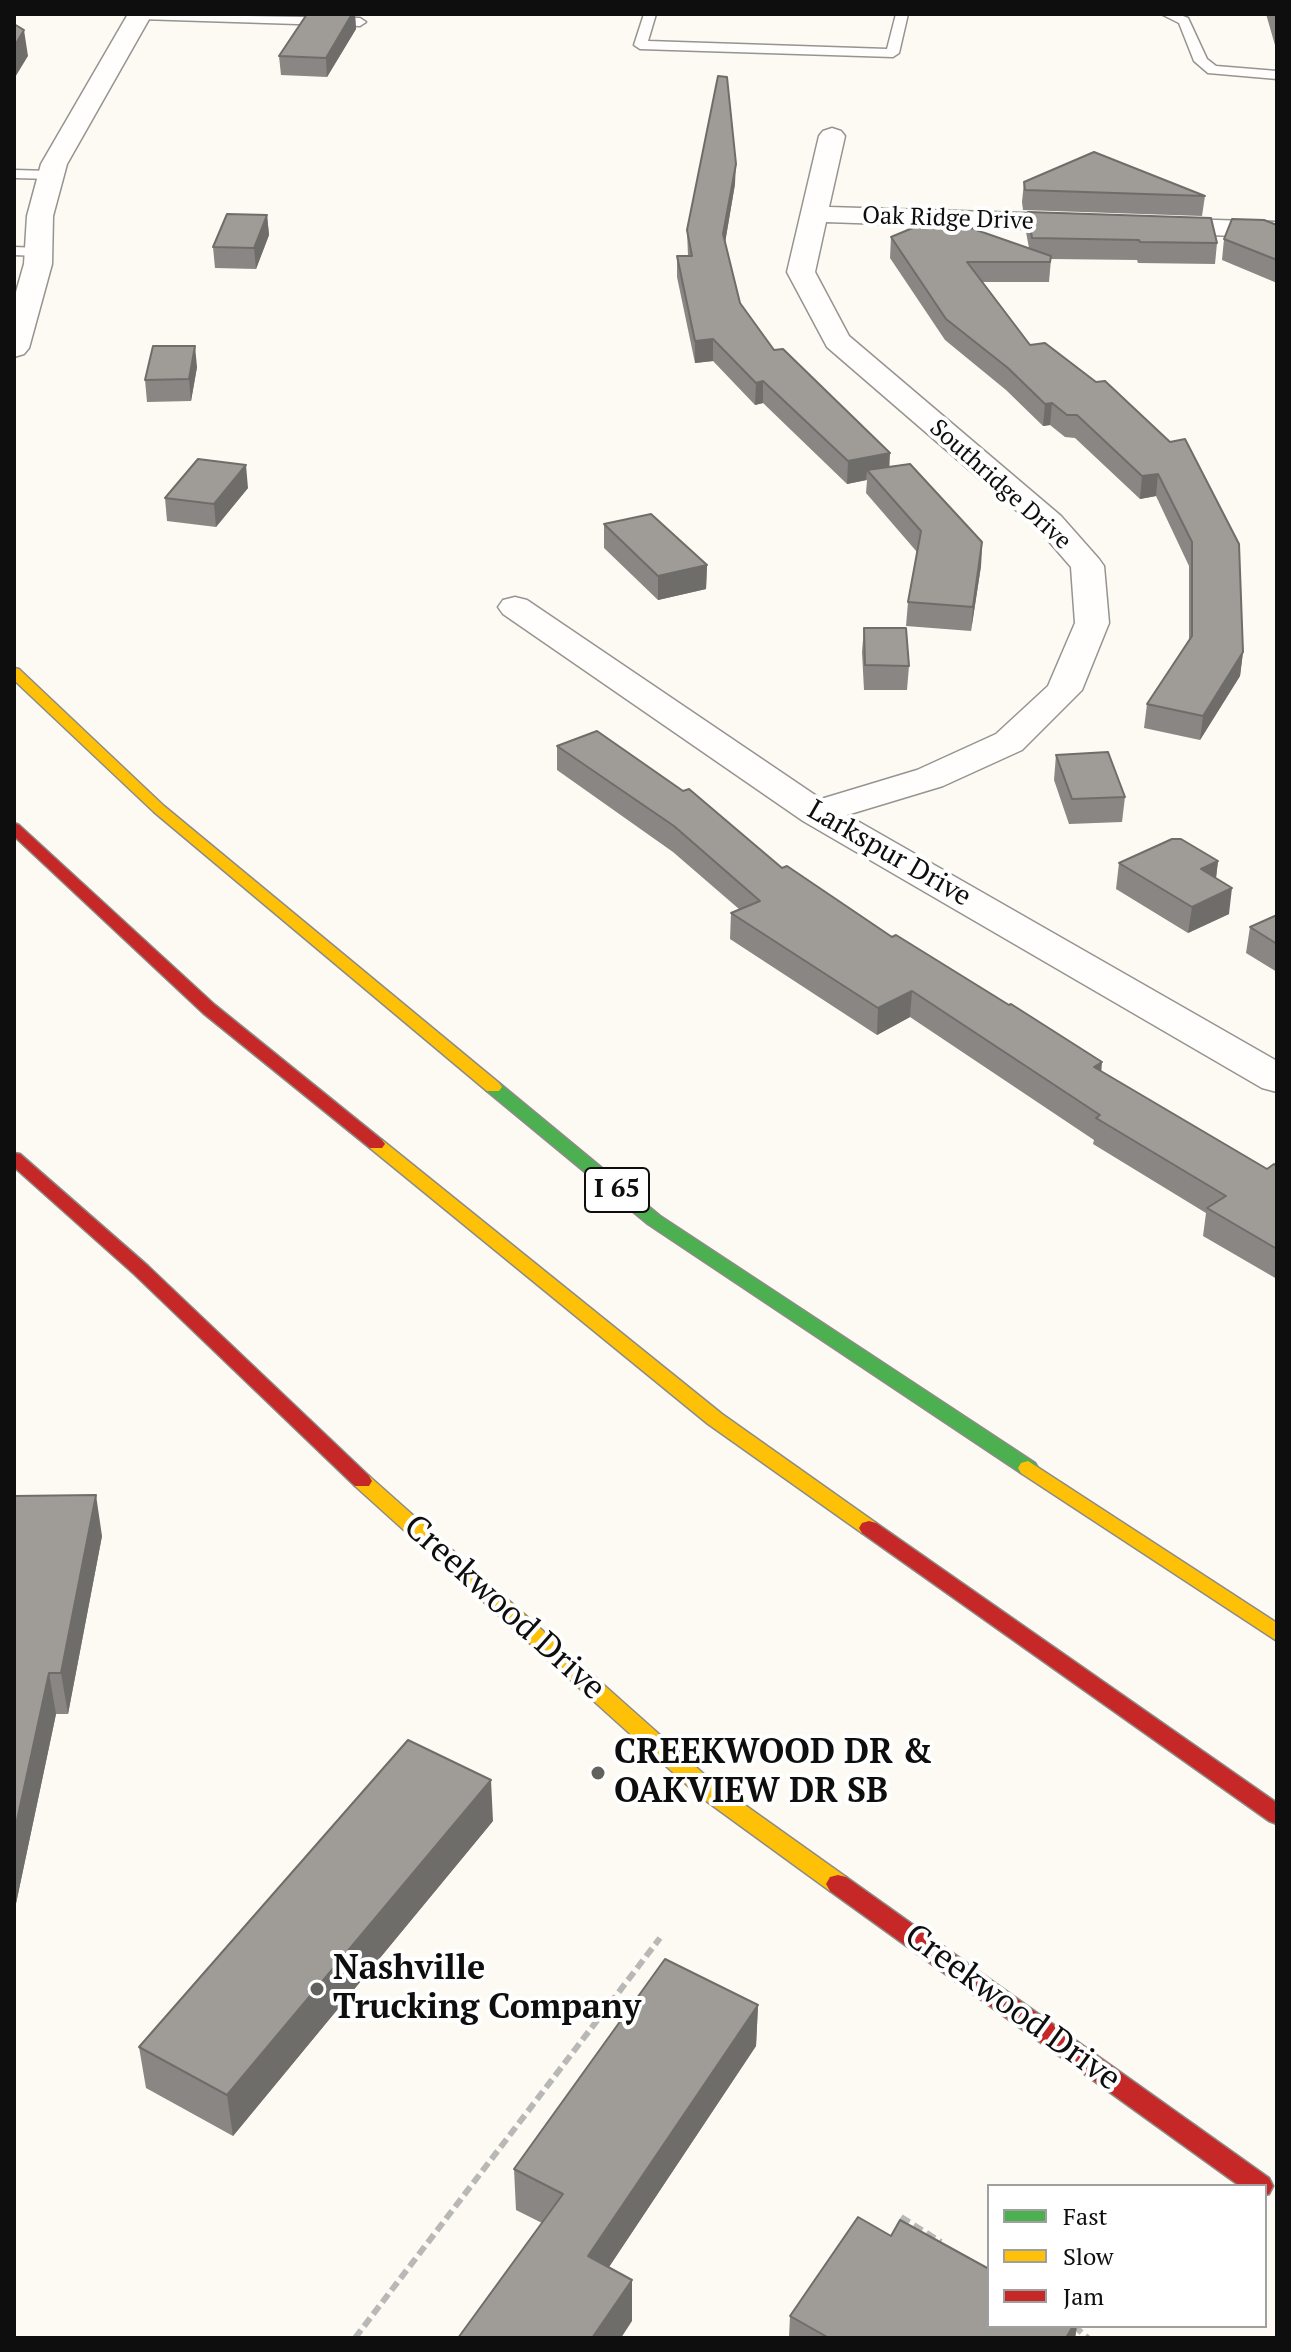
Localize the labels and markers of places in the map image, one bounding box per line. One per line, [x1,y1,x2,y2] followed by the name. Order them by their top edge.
[614,1733,932,1812] place label: CREEKWOOD DR & OAKVIEW DR SB
[589,1764,607,1782] marker: CREEKWOOD DR & OAKVIEW DR SB
[333,1949,641,2028] place label: Nashville Trucking Company
[308,1980,326,1998] marker: Nashville Trucking Company

